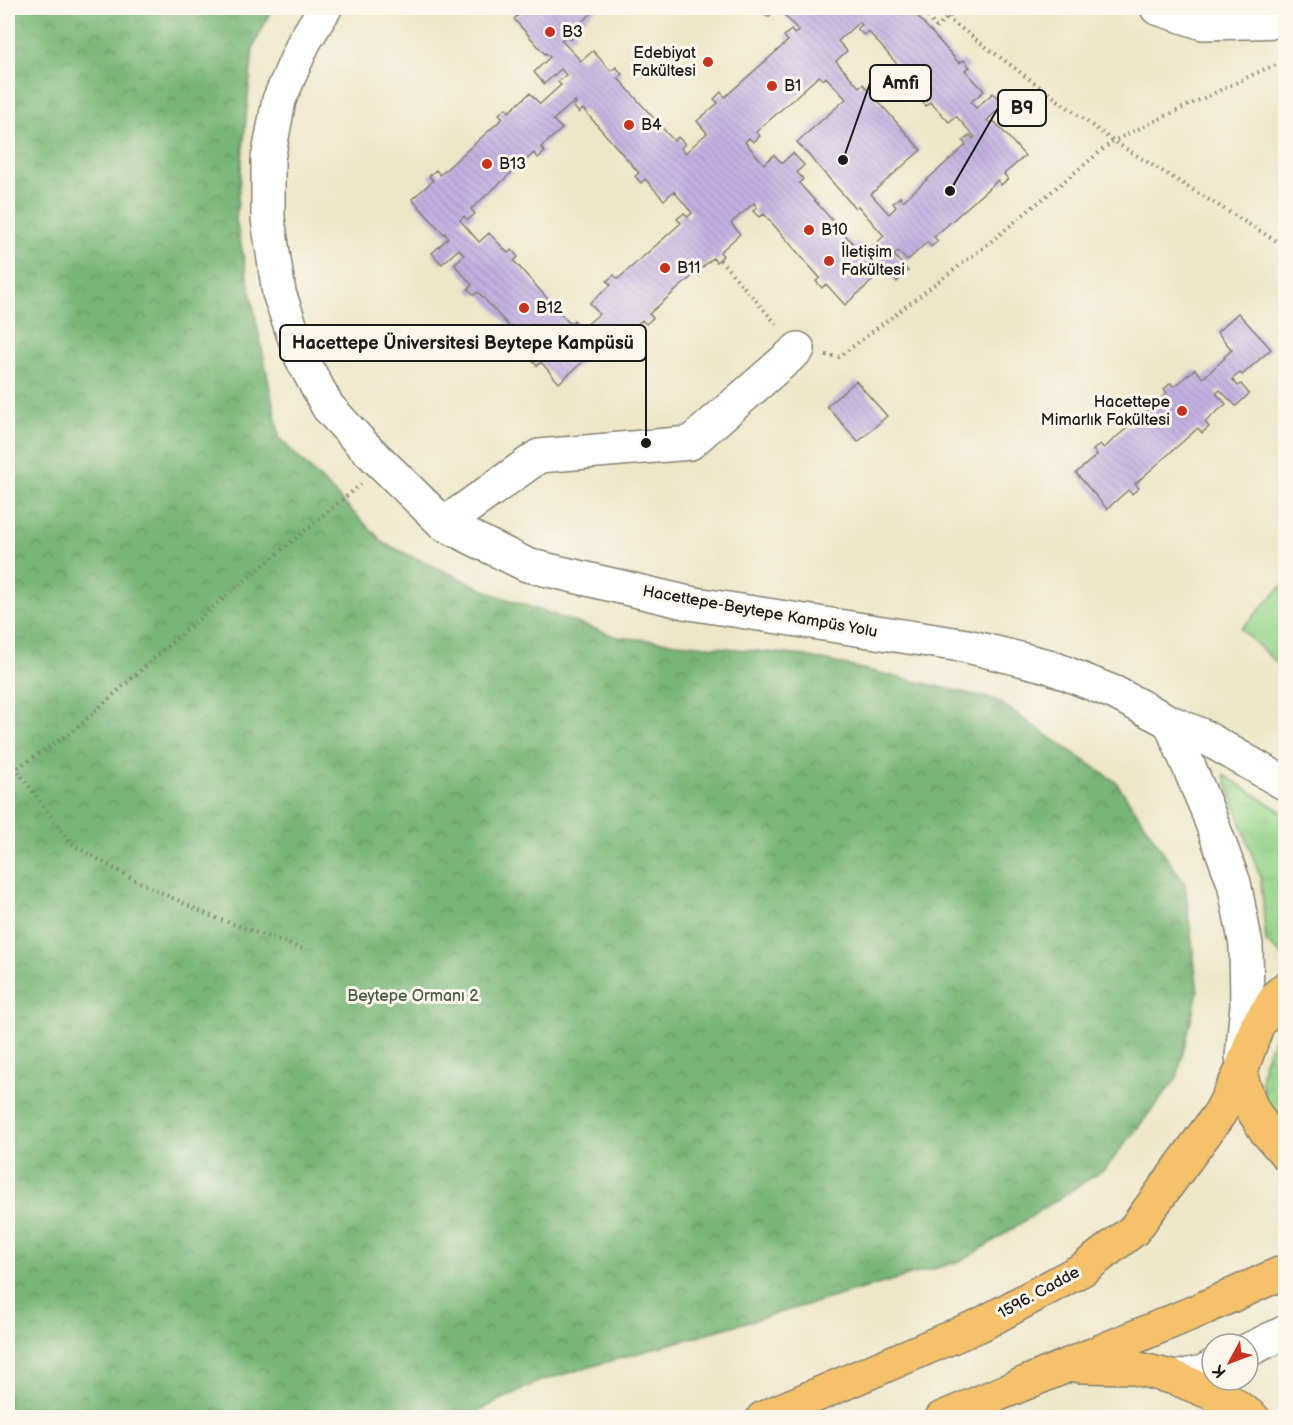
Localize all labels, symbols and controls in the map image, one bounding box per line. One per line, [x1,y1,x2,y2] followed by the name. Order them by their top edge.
[562,23,583,42] place label: B3
[543,25,557,39] marker: B3
[632,44,696,81] place label: Edebiyat Fakültesi
[701,55,715,69] marker: Edebiyat Fakültesi
[870,65,931,101] callout: Amfi
[882,73,919,94] text: Amfi
[784,77,801,96] place label: B1
[765,79,779,93] marker: B1
[998,90,1046,126] callout: B9
[1010,98,1034,119] text: B9
[641,116,662,135] place label: B4
[622,118,636,132] marker: B4
[499,155,526,174] place label: B13
[480,157,494,171] marker: B13
[821,221,848,240] place label: B10
[802,223,816,237] marker: B10
[841,241,905,280] place label: İletişim Fakültesi
[822,254,836,268] marker: İletişim Fakültesi
[677,259,700,278] place label: B11
[658,261,672,275] marker: B11
[536,299,563,318] place label: B12
[517,301,531,315] marker: B12
[280,325,646,361] callout: Hacettepe Üniversitesi Beytepe Kampüsü
[292,332,634,354] text: Hacettepe Üniversitesi Beytepe Kampüsü
[1041,393,1171,430] place label: Hacettepe Mimarlık Fakültesi
[1175,404,1189,418] marker: Hacettepe Mimarlık Fakültesi
[641,582,879,642] street label: Hacettepe-Beytepe Kampüs Yolu
[347,987,479,1006] park label: Beytepe Ormanı 2
[995,1263,1083,1323] street label: 1596. Cadde
[1200,1332,1260,1392] north arrow
[1209,1360,1231,1381] text: K

